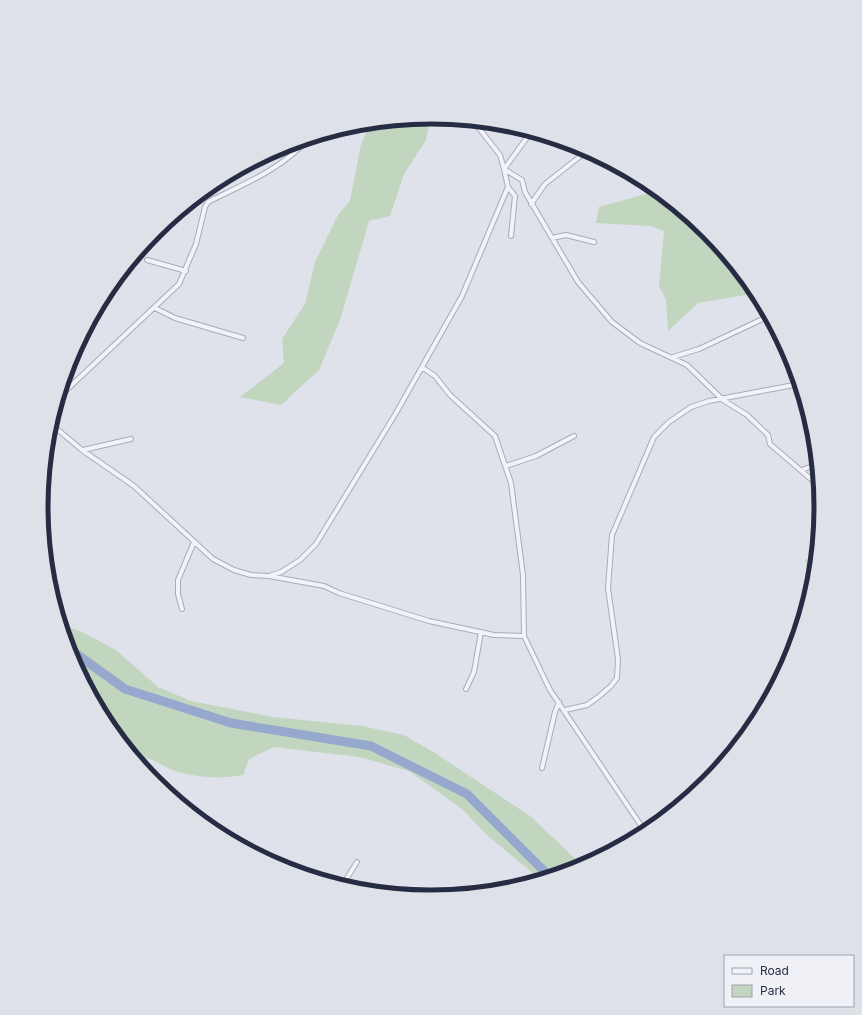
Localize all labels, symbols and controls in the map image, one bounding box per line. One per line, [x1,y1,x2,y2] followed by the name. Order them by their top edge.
[724,955,854,1007] legend
[760,963,789,978] text: Road
[760,983,786,998] text: Park

